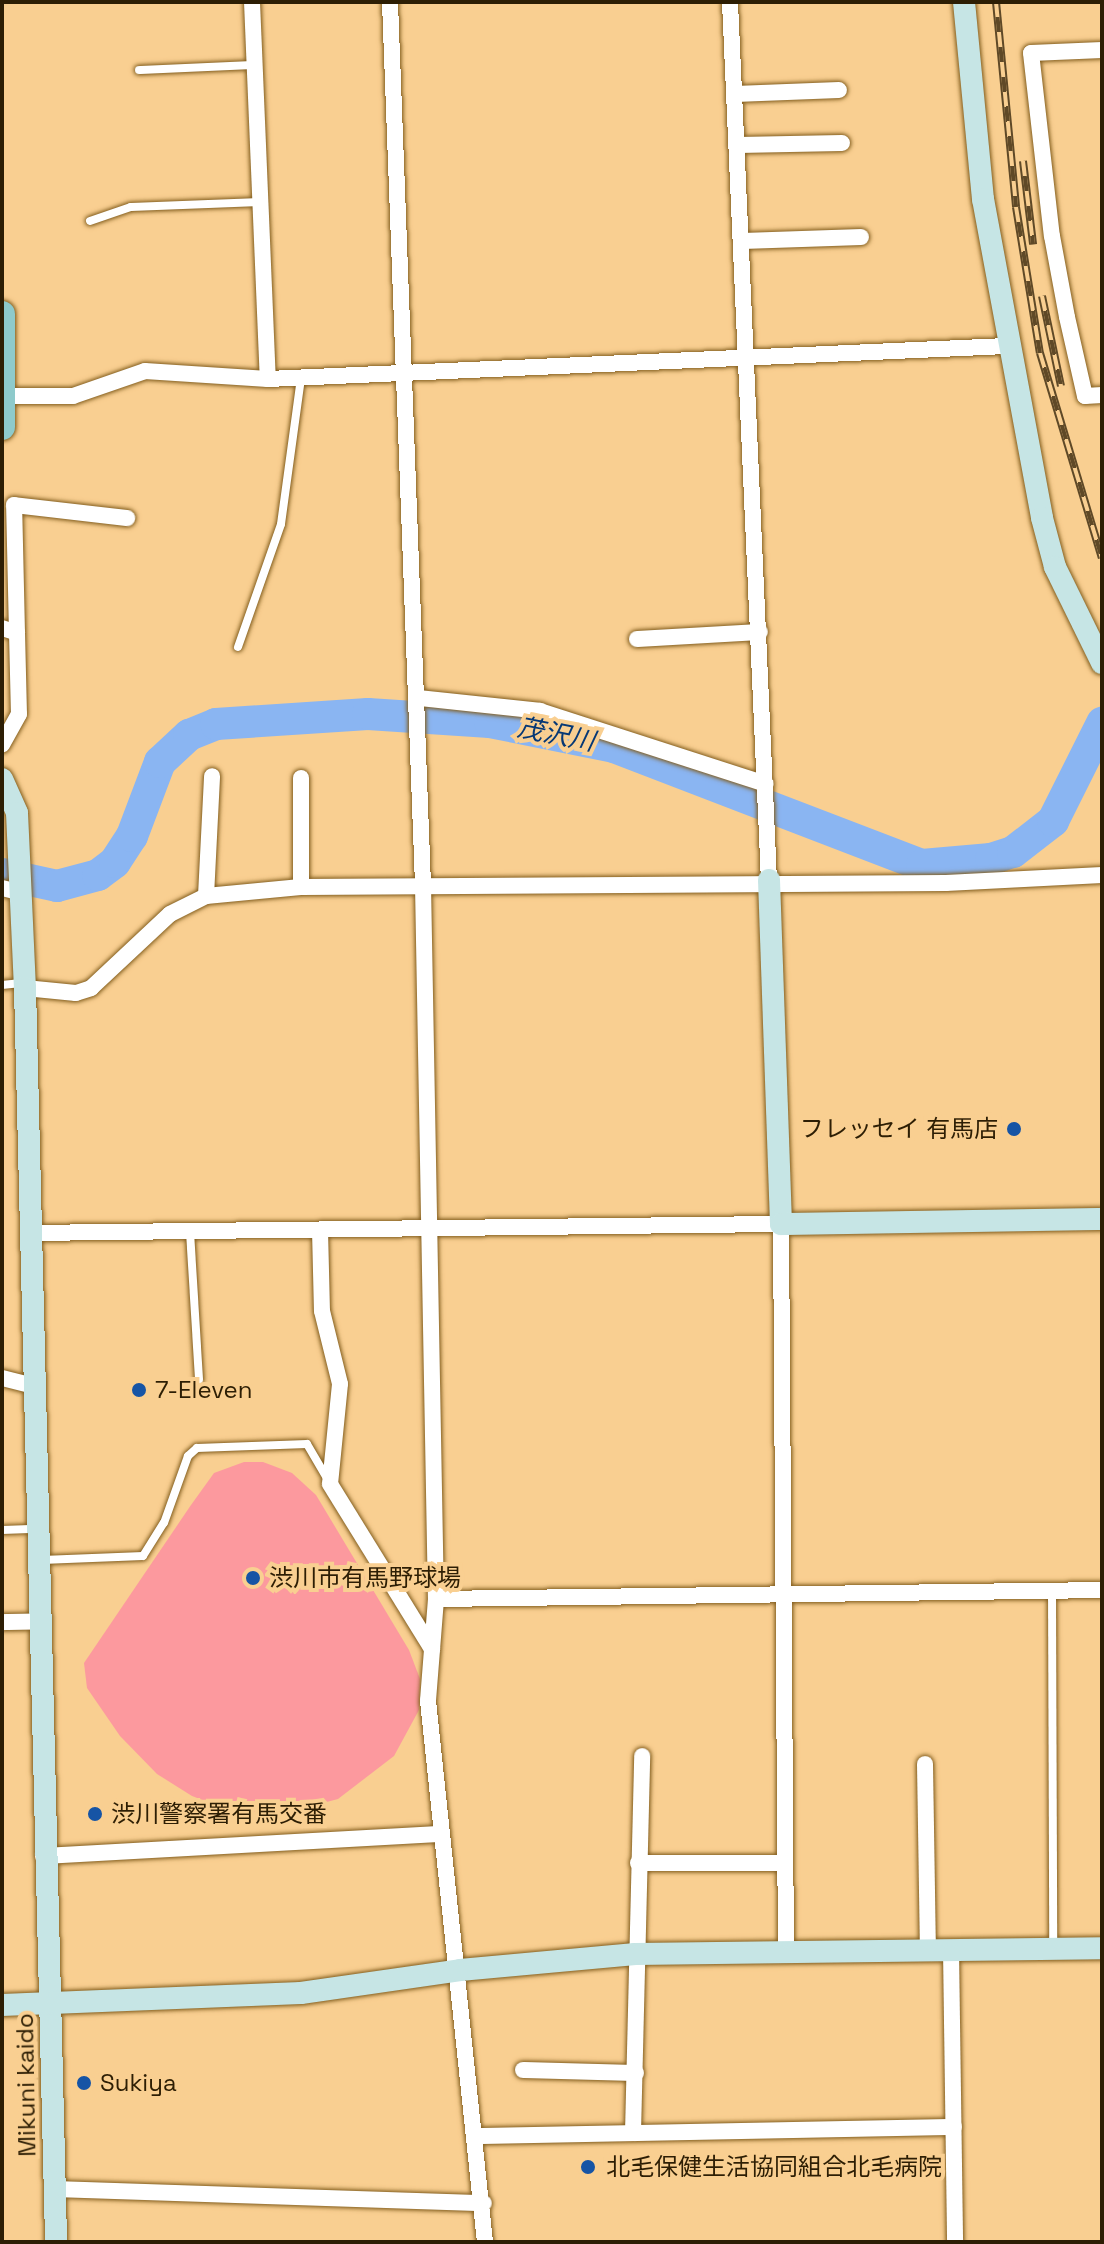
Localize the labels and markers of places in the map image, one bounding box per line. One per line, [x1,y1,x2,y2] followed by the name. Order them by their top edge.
[800,1115,998,1143] place label: フレッセイ 有馬店
[1005,1120,1023,1138] marker: フレッセイ 有馬店
[155,1376,253,1404] place label: 7-Eleven
[130,1381,148,1399] marker: 7-Eleven
[269,1564,461,1592] place label: 渋川市有馬野球場
[244,1569,262,1587] marker: 渋川市有馬野球場
[111,1800,327,1828] place label: 渋川警察署有馬交番
[86,1805,104,1823] marker: 渋川警察署有馬交番
[100,2069,177,2097] place label: Sukiya
[75,2074,93,2092] marker: Sukiya
[606,2153,942,2181] place label: 北毛保健生活協同組合北毛病院
[577,2156,599,2178] marker: 北毛保健生活協同組合北毛病院

